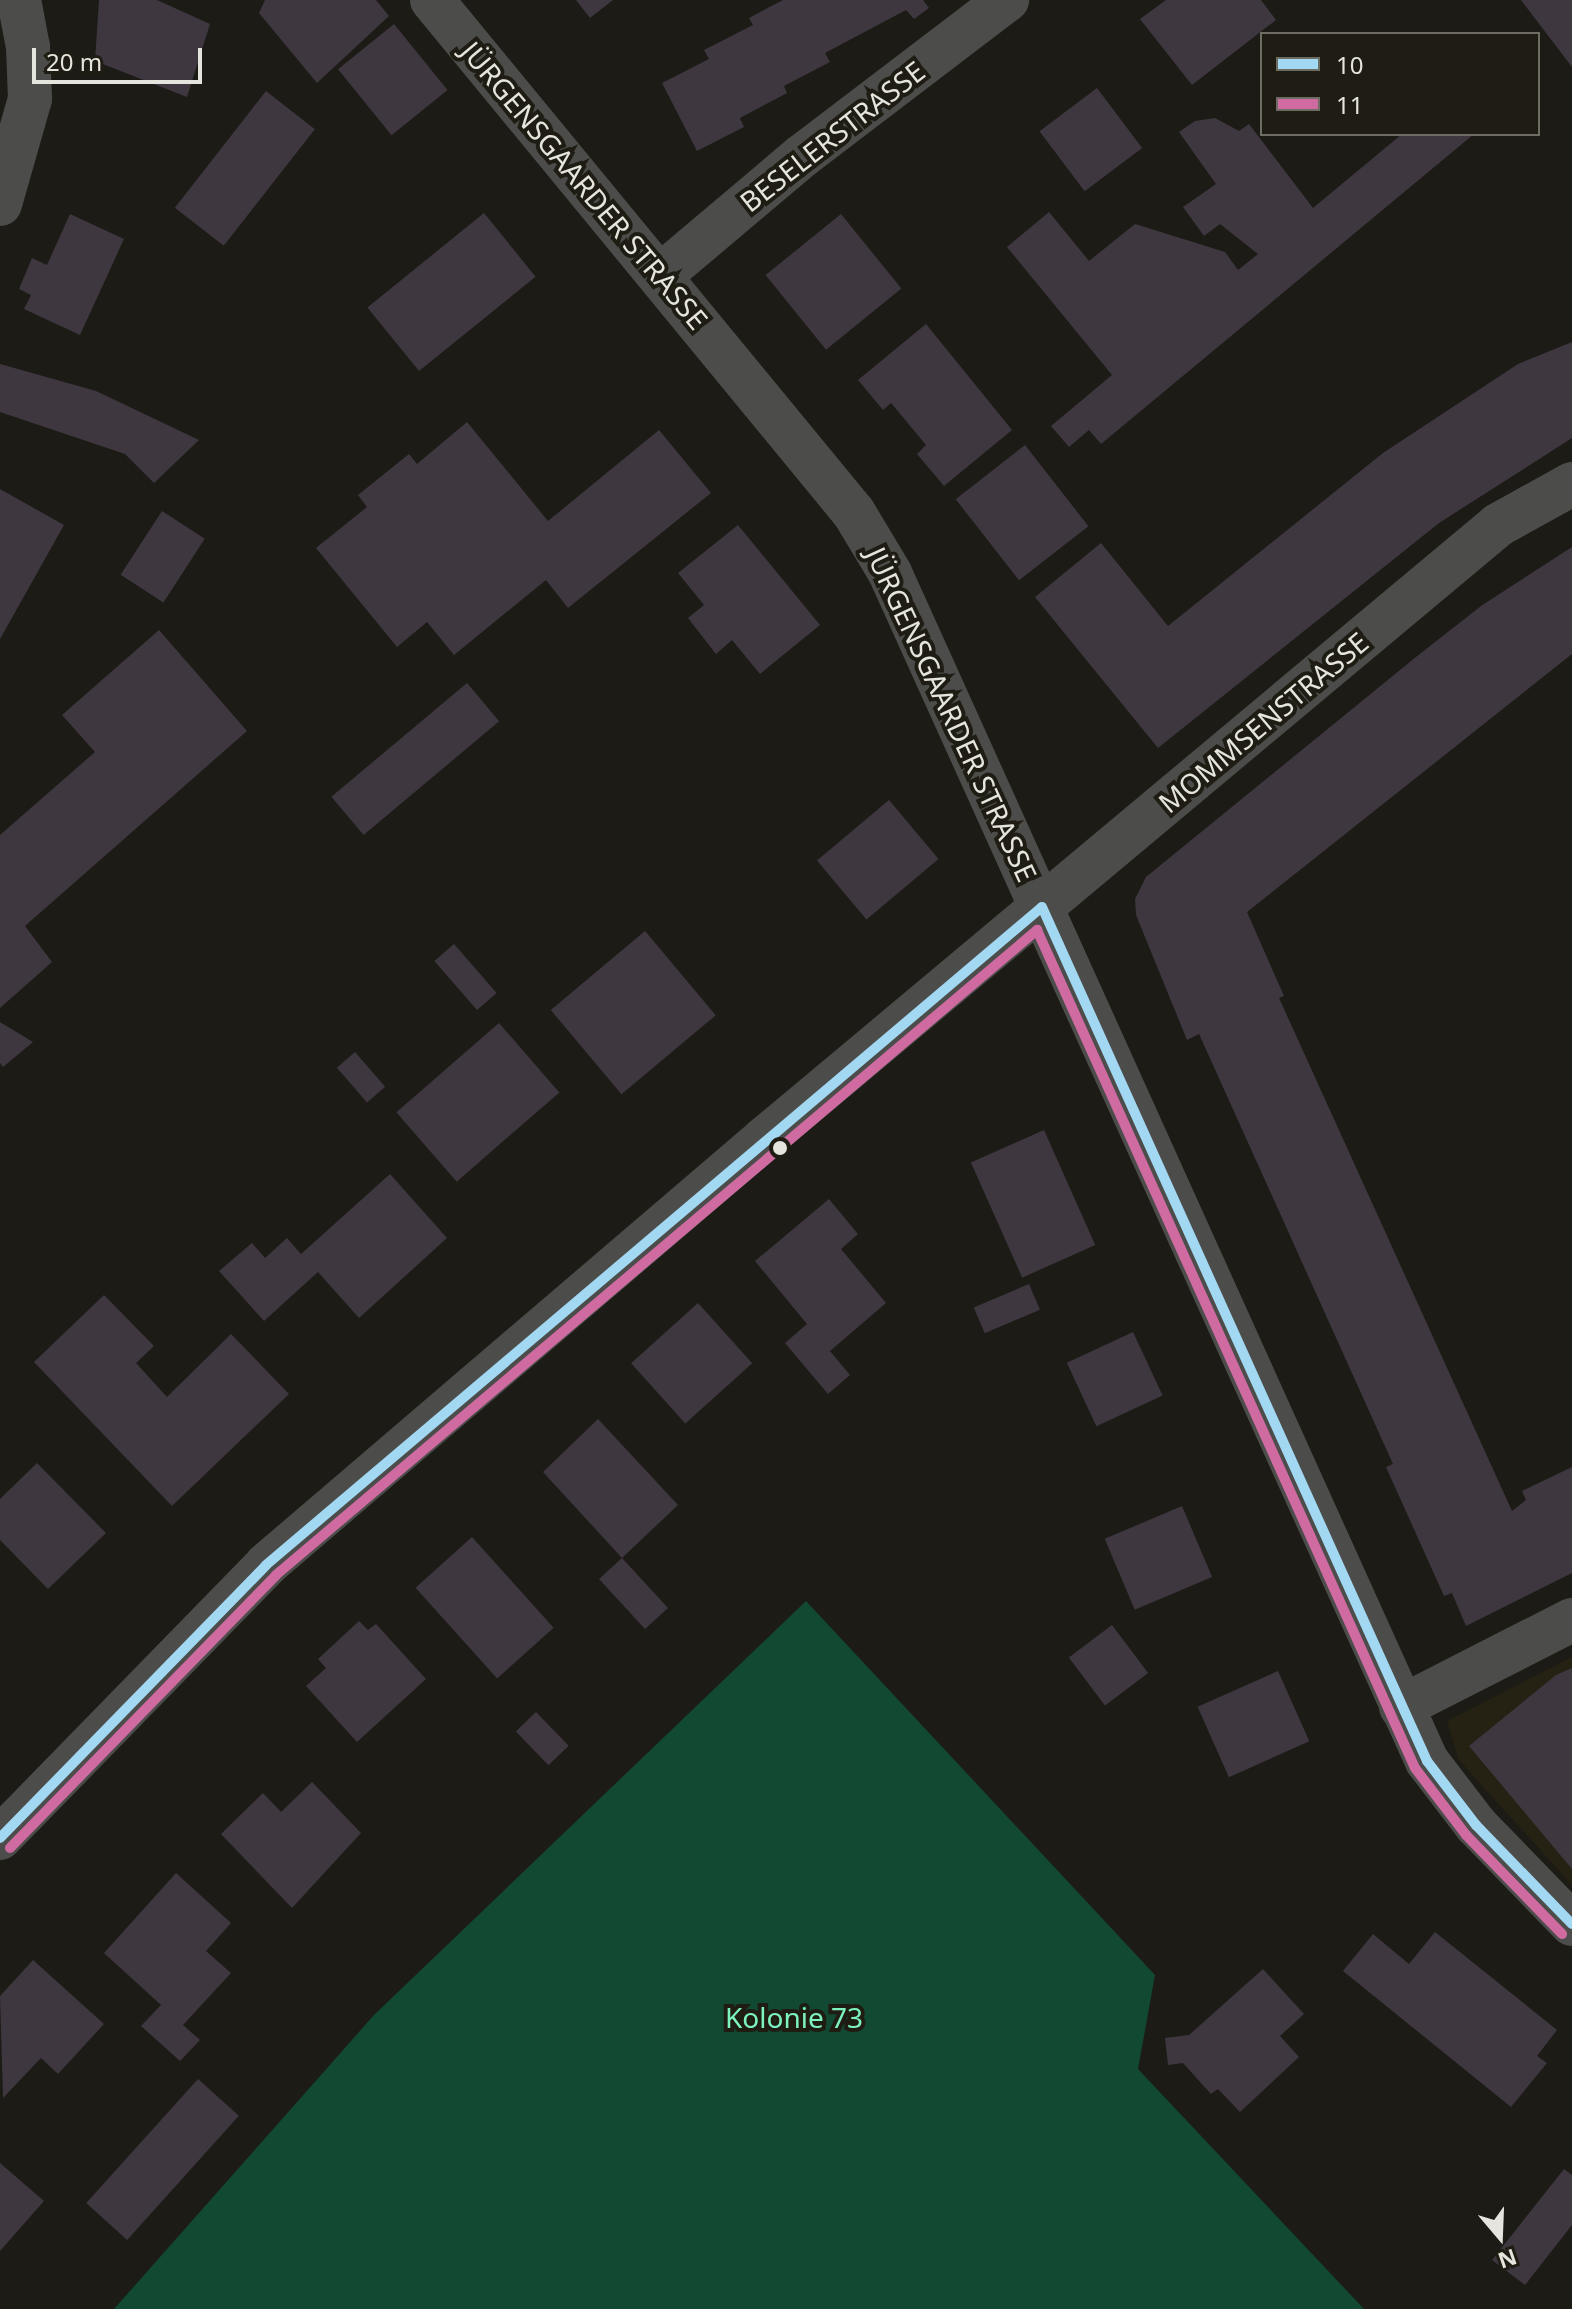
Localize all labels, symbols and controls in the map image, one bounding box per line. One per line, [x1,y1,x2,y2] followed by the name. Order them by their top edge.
[36,32,206,82] scale bar
[1260,32,1540,136] legend
[455,34,715,336] street label: JÜRGENSGAARDER STRASSE
[46,45,102,78] text: 20 m
[1336,48,1363,81] text: 10
[733,54,931,218] street label: BESELERSTRASSE
[1336,88,1363,121] text: 11
[860,542,1044,886] street label: JÜRGENSGAARDER STRASSE
[1152,625,1374,819] street label: MOMMSENSTRASSE
[772,1140,788,1156] unlabelled marker
[725,2000,863,2034] park label: Kolonie 73
[1460,2197,1540,2277] north arrow
[1494,2243,1521,2277] text: N

